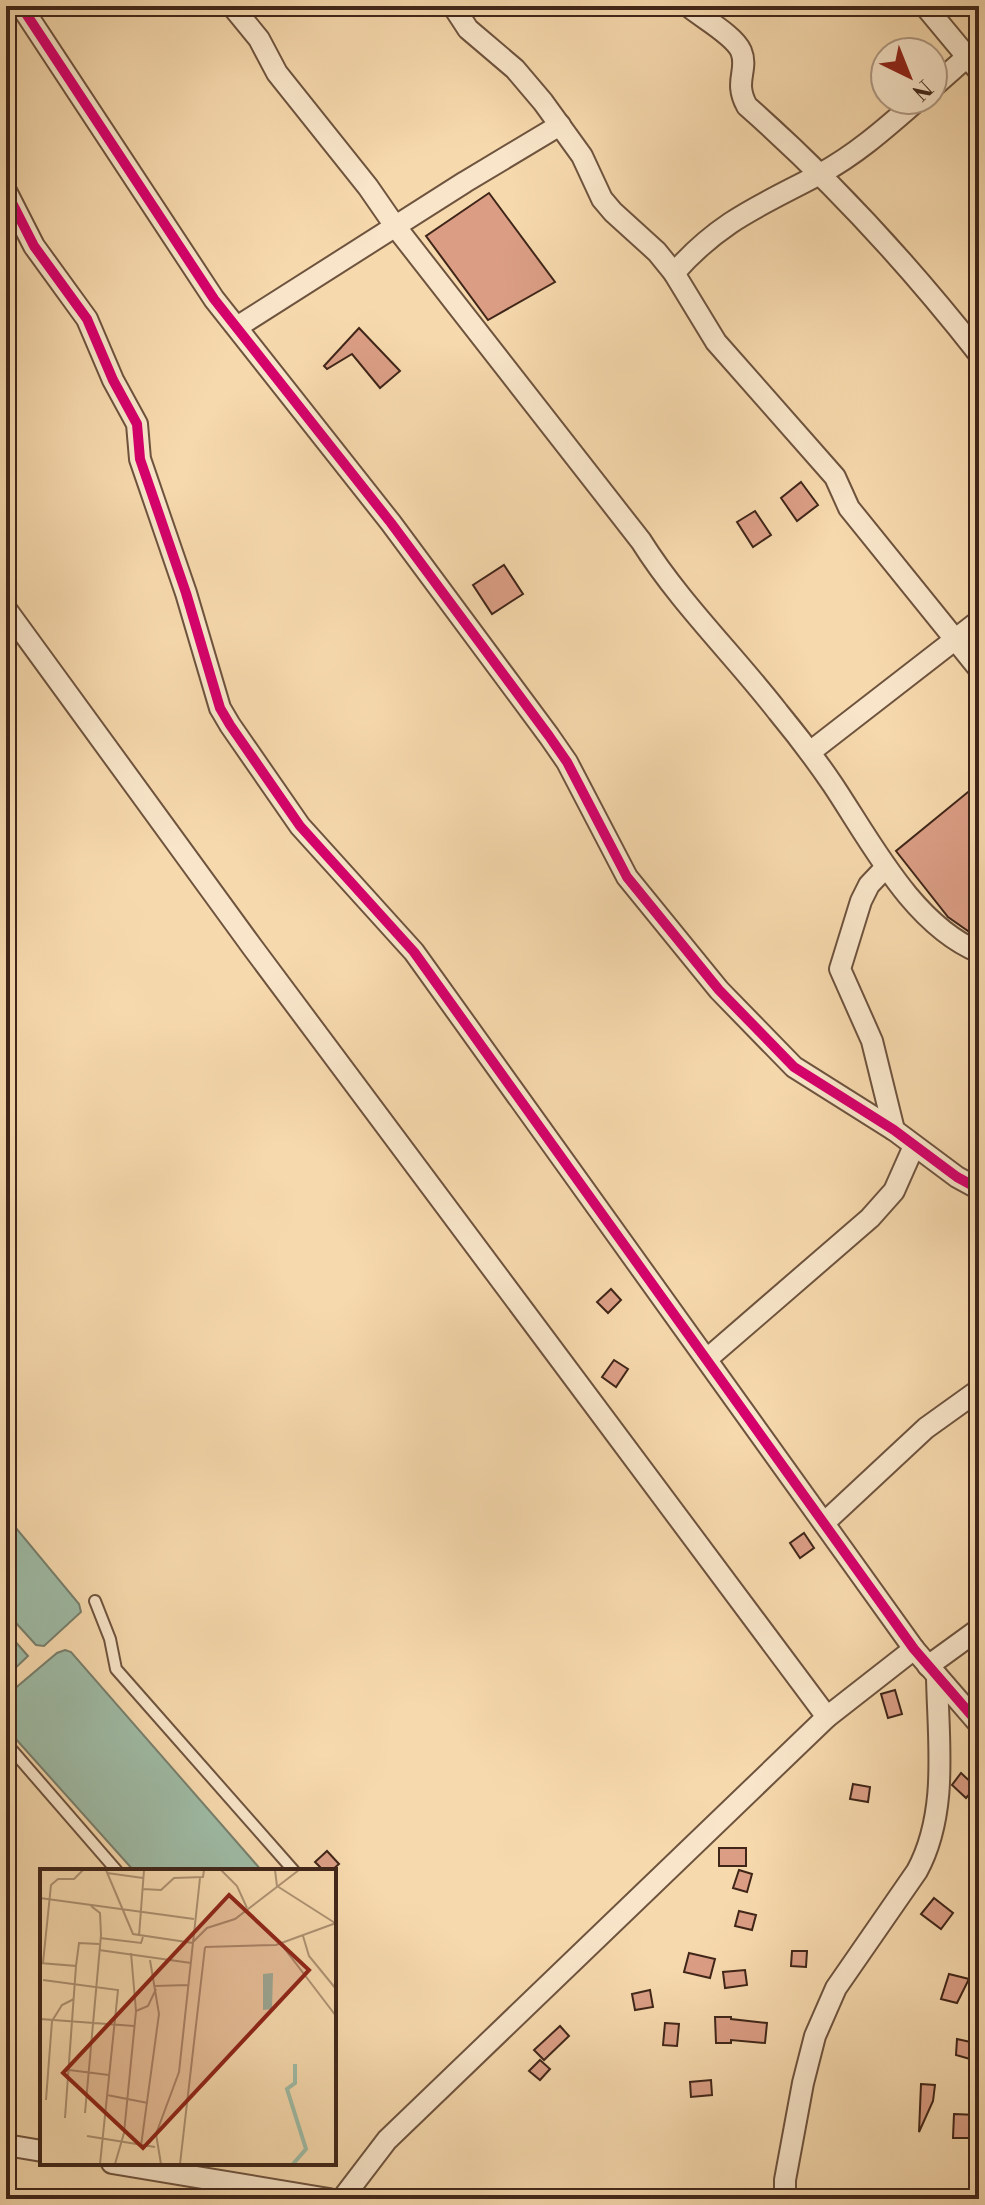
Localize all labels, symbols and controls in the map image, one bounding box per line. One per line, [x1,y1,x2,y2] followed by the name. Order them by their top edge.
[869,36,949,116] north arrow
[906,74,937,106] text: N
[40,1869,336,2165] inset map

